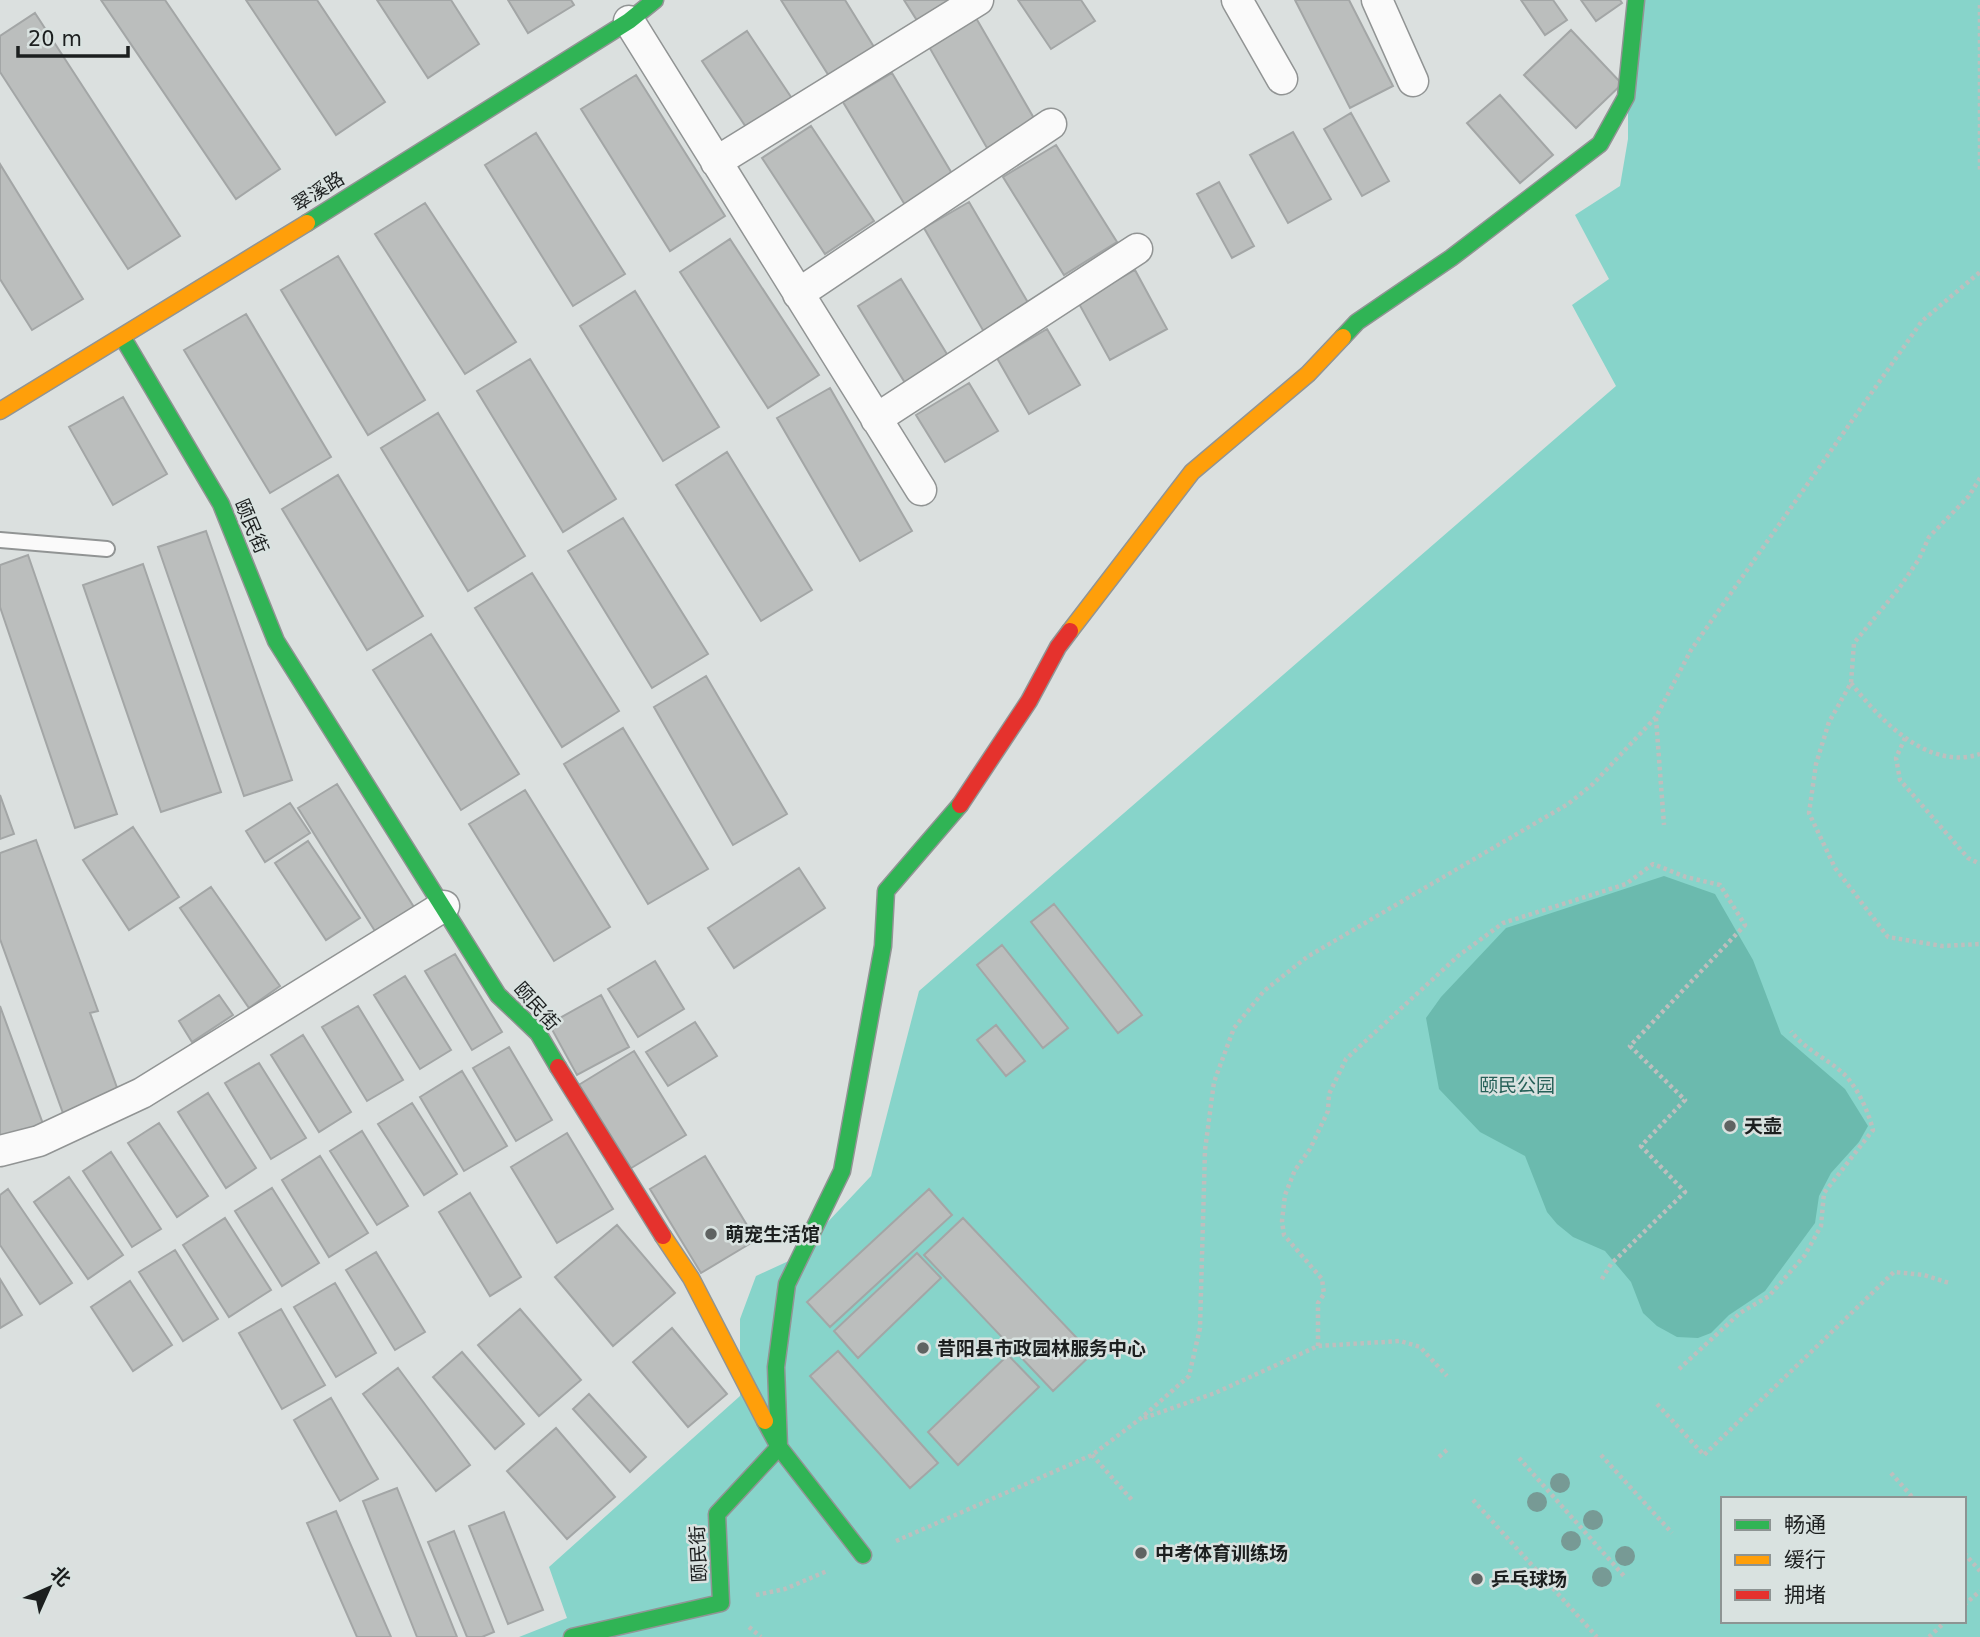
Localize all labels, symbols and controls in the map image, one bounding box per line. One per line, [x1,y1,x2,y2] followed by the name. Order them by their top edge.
[18,14,128,58] scale bar
[28,27,82,51] text: 20 m
[288,167,348,215] street label: 翠溪路
[231,495,273,557] street label: 颐民街
[510,977,564,1035] street label: 颐民街
[1479,1074,1555,1096] park label: 颐民公园
[1744,1115,1782,1137] place label: 天壶
[1722,1118,1738,1134] marker: 天壶
[725,1223,820,1245] place label: 萌宠生活馆
[703,1226,719,1242] marker: 萌宠生活馆
[937,1337,1146,1359] place label: 昔阳县市政园林服务中心
[915,1340,931,1356] marker: 昔阳县市政园林服务中心
[1721,1497,1966,1623] legend
[1784,1513,1826,1537] text: 畅通
[686,1525,710,1583] street label: 颐民街
[1155,1542,1288,1564] place label: 中考体育训练场
[1133,1545,1149,1561] marker: 中考体育训练场
[1784,1548,1826,1572] text: 缓行
[14,1553,84,1623] north arrow
[47,1561,76,1590] text: 北
[1491,1568,1567,1590] place label: 乒乓球场
[1469,1571,1485,1587] marker: 乒乓球场
[1784,1583,1826,1607] text: 拥堵

